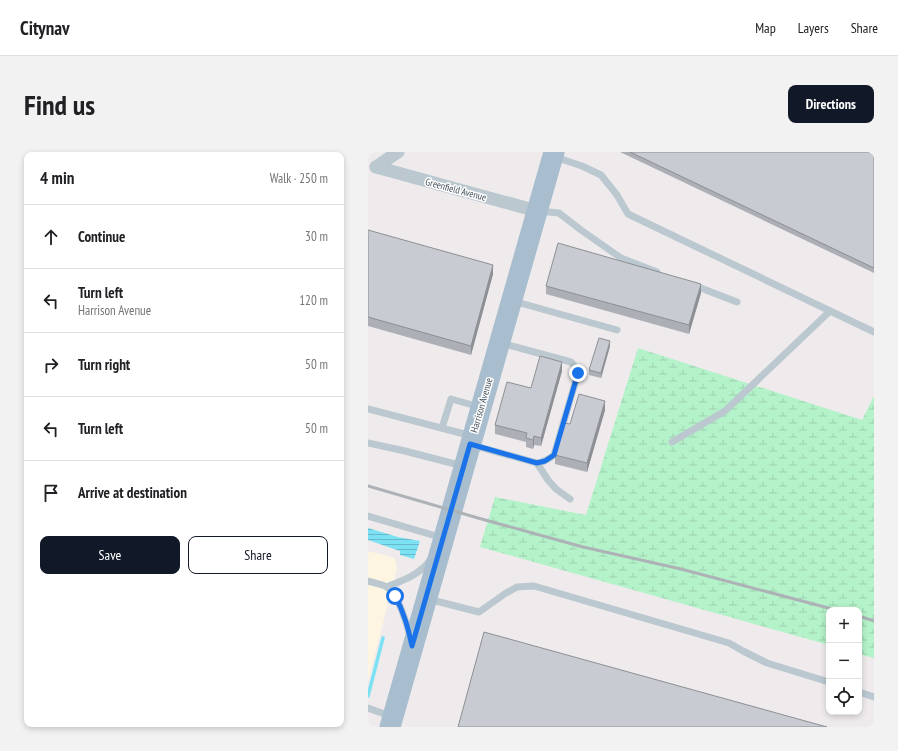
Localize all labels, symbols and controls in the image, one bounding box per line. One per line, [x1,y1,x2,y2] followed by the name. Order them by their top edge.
[20,16,70,40] text: Citynav
[755,19,776,37] text: Map
[798,19,829,37] text: Layers
[851,19,878,37] text: Share
[788,85,874,123] button: Directions
[24,86,95,123] text: Find us
[40,167,74,189] text: 4 min
[270,170,328,187] text: Walk · 250 m
[424,175,488,204] street label: Greenfield Avenue
[40,226,62,248] icon: ahead
[78,227,125,246] text: Continue
[305,228,328,245] text: 30 m
[78,283,123,302] text: Turn left
[40,290,62,312] icon: left
[299,292,328,309] text: 120 m
[78,302,151,319] text: Harrison Avenue
[40,354,62,376] icon: right
[78,355,130,374] text: Turn right
[305,356,328,373] text: 50 m
[569,364,587,382] route end
[467,376,495,434] street label: Harrison Avenue
[40,418,62,440] icon: left
[78,419,123,438] text: Turn left
[305,420,328,437] text: 50 m
[40,482,62,504] icon: arrive
[78,483,187,502] text: Arrive at destination
[40,536,180,574] button: Save
[188,536,328,574] button: Share
[386,587,404,605] route start
[826,607,862,715] map controls
[826,607,862,643] button: +
[826,643,862,679] button: −
[826,679,862,715] button: locate

